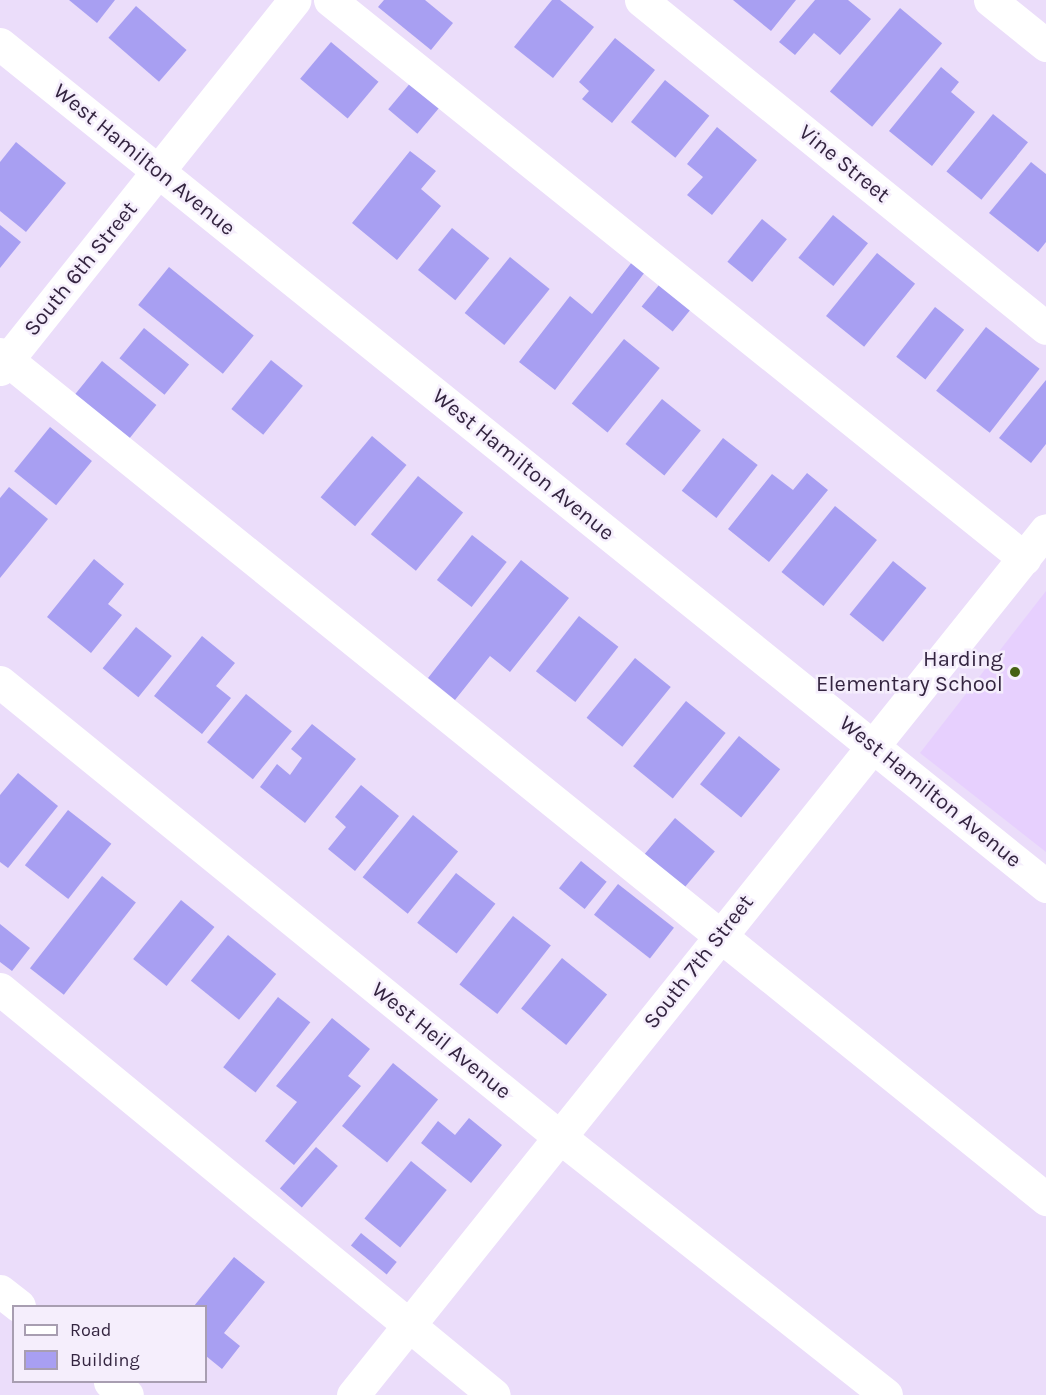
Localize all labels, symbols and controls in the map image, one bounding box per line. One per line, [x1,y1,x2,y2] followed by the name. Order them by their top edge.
[48,78,240,242] street label: West Hamilton Avenue
[793,119,895,209] street label: Vine Street
[19,197,143,341] street label: South 6th Street
[427,383,619,547] street label: West Hamilton Avenue
[816,646,1003,698] place label: Harding Elementary School
[1008,665,1022,679] marker: Harding Elementary School
[834,710,1026,874] street label: West Hamilton Avenue
[638,890,760,1034] street label: South 7th Street
[366,977,516,1105] street label: West Heil Avenue
[12,1305,207,1383] legend
[70,1319,111,1341] text: Road
[70,1349,140,1371] text: Building

